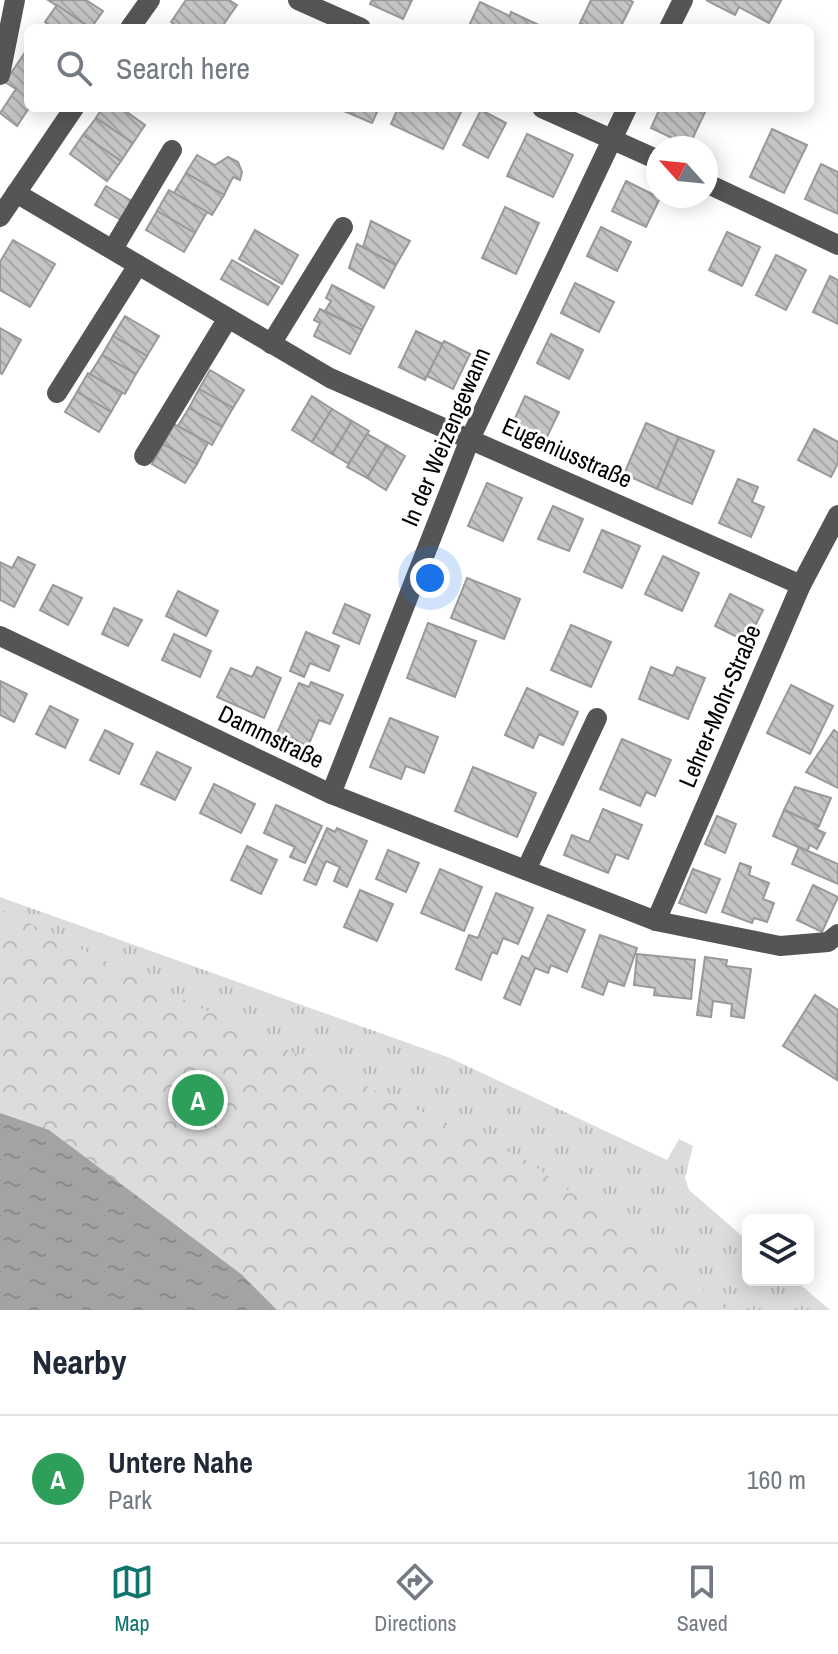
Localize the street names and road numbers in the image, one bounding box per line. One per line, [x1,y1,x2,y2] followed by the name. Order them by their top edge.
[393,342,497,531] street label: In der Weizengewann
[497,409,637,495] street label: Eugeniusstraße
[670,619,768,792] street label: Lehrer-Mohr-Straße
[213,697,330,775] street label: Dammstraße

